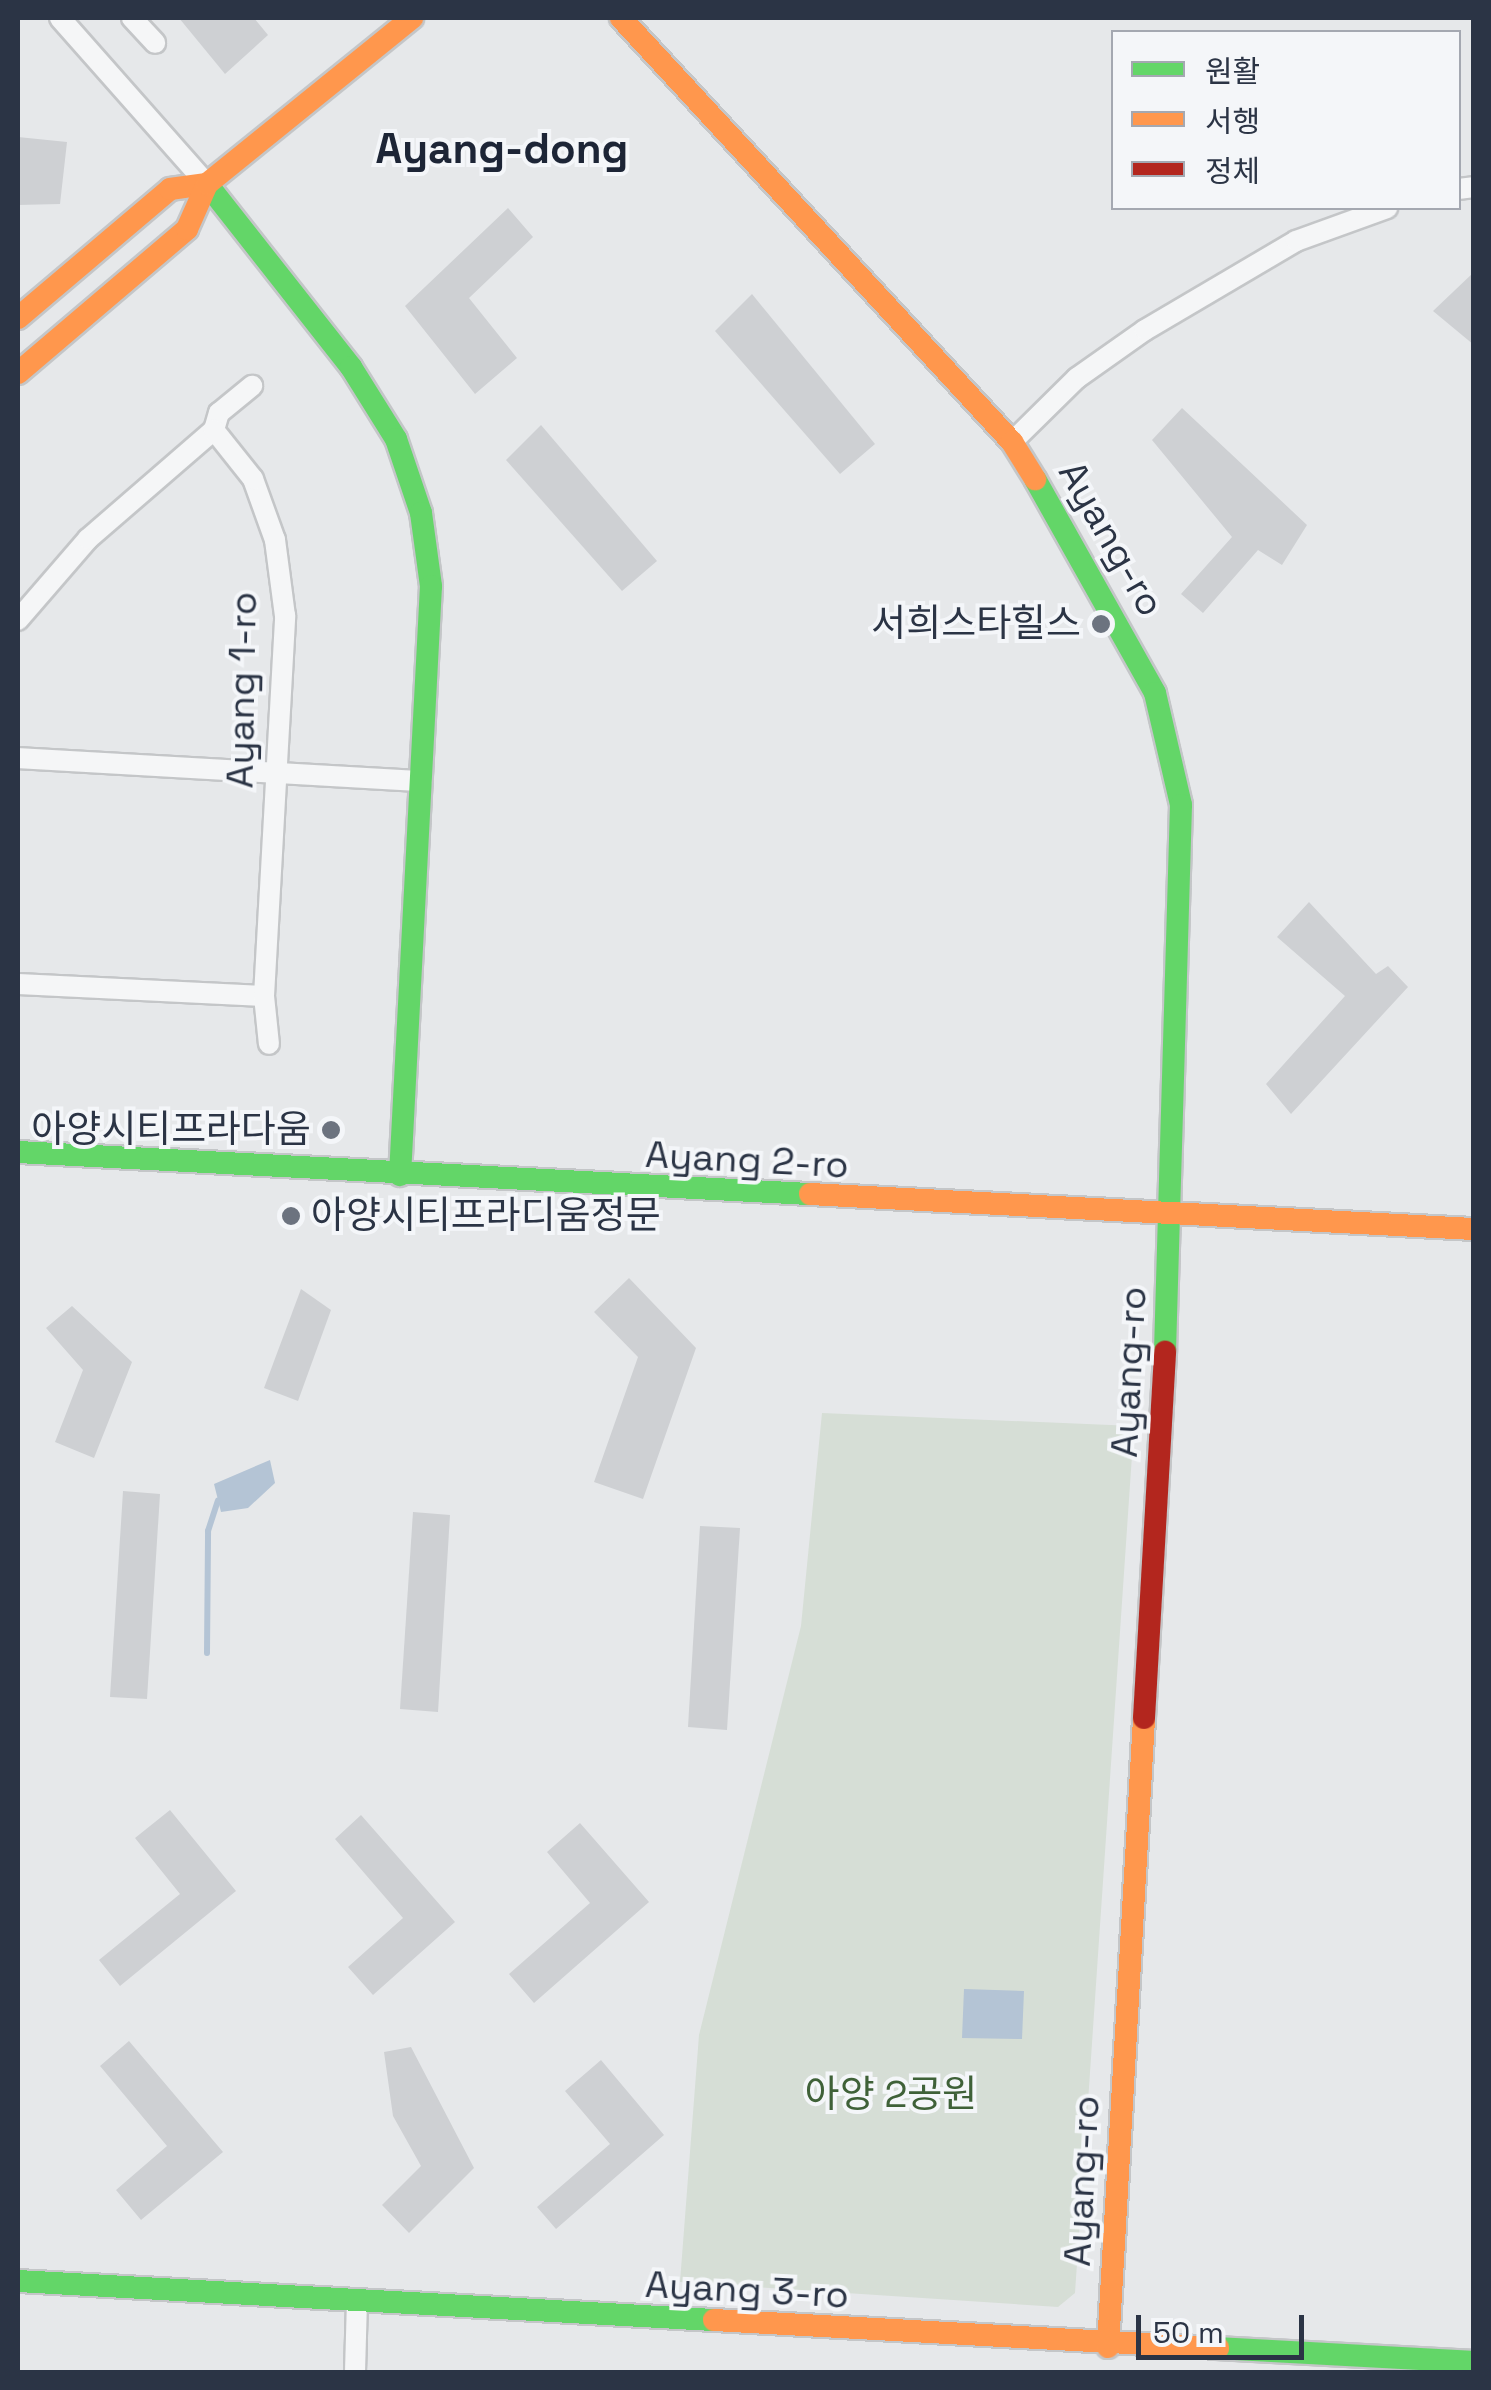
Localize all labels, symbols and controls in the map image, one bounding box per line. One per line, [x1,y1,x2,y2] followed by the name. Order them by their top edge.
[1111,30,1461,210] legend
[1205,52,1260,91] text: 원활
[1205,102,1260,141] text: 서행
[376,124,628,174] district label: Ayang-dong
[1205,152,1260,191] text: 정체
[1048,453,1174,625] street label: Ayang-ro
[217,591,267,789] street label: Ayang 1-ro
[871,601,1081,647] place label: 서희스타힐스
[1090,613,1112,635] marker: 서희스타힐스
[31,1107,311,1153] place label: 아양시티프라다움
[320,1119,342,1141] marker: 아양시티프라다움
[644,1132,850,1188] street label: Ayang 2-ro
[311,1193,661,1239] place label: 아양시티프라디움정문
[280,1205,302,1227] marker: 아양시티프라디움정문
[1102,1285,1156,1459] street label: Ayang-ro
[805,2072,977,2118] park label: 아양 2공원
[1055,2094,1109,2268] street label: Ayang-ro
[644,2262,850,2318] street label: Ayang 3-ro
[1141,2295,1308,2357] scale bar
[1153,2313,1224,2352] text: 50 m

